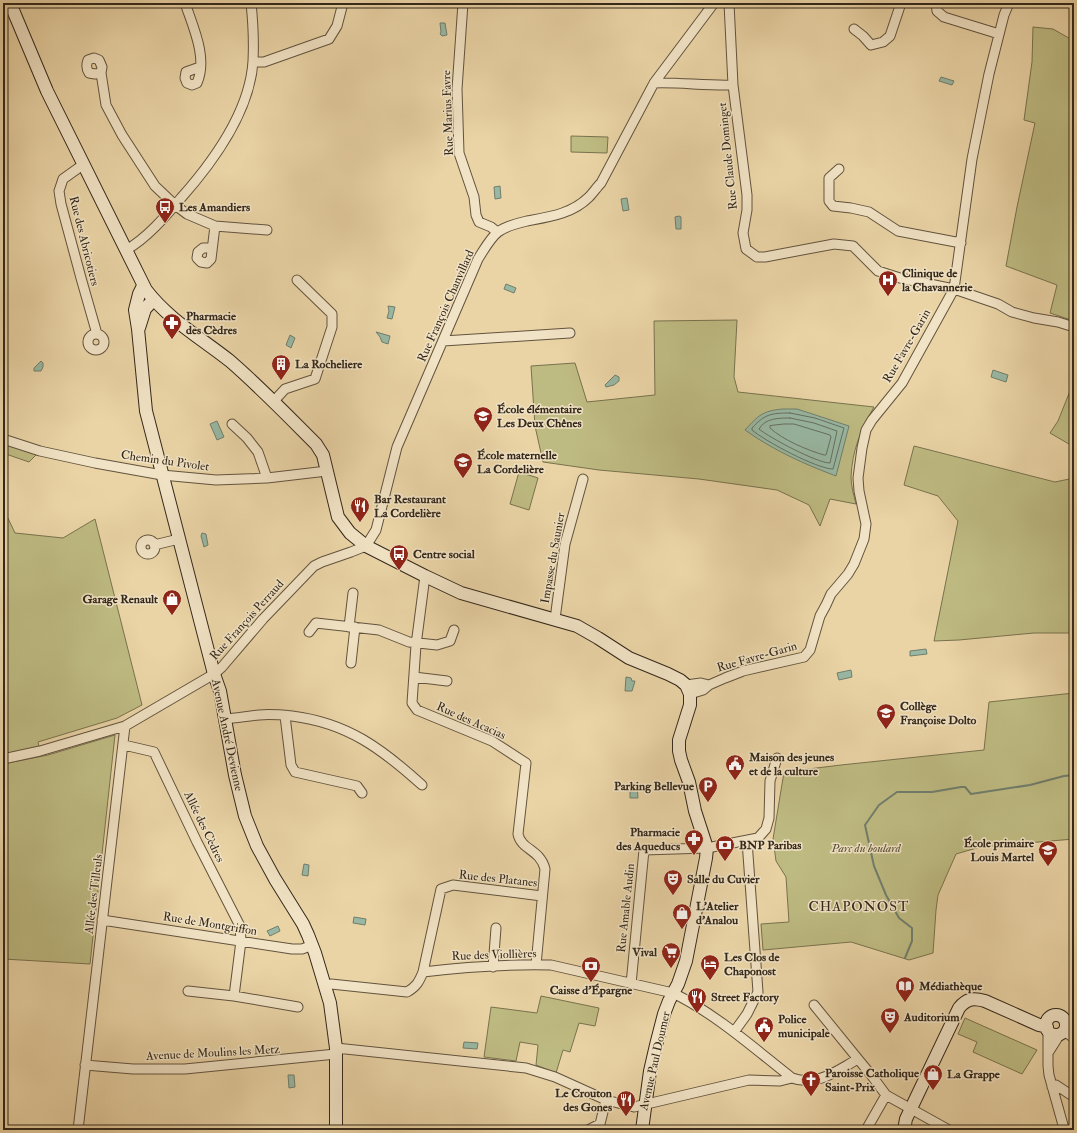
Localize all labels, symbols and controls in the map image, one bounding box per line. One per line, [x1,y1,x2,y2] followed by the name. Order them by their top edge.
[439,70,457,156] street label: Rue Marius Favre
[715,102,741,210] street label: Rue Claude Dominget
[66,195,102,287] street label: Rue des Abricotiers
[154,196,176,224] bus stop icon: Les Amandiers
[179,200,250,215] place label: Les Amandiers
[414,248,478,364] street label: Rue François Chanvillard
[901,266,973,295] place label: Clinique de la Chavannerie
[877,269,899,297] hospital icon: Clinique de la Chavannerie
[880,306,934,386] street label: Rue Favre-Garin
[186,309,237,338] place label: Pharmacie des Cèdres
[161,312,183,340] pharmacy icon: Pharmacie des Cèdres
[270,353,292,381] building icon: La Rocheliere
[295,357,363,372] place label: La Rocheliere
[497,402,583,431] place label: École élémentaire Les Deux Chênes
[472,405,494,433] school or university icon: École élémentaire Les Deux Chênes
[120,447,210,475] street label: Chemin du Pivolet
[477,448,558,477] place label: École maternelle La Cordelière
[452,451,474,479] school or university icon: École maternelle La Cordelière
[374,492,446,521] place label: Bar Restaurant La Cordelière
[349,495,371,523] restaurant icon: Bar Restaurant La Cordelière
[538,511,568,605] street label: Impasse du Saunier
[388,543,410,571] bus stop icon: Centre social
[413,547,476,562] place label: Centre social
[207,577,287,663] street label: Rue François Perraud
[161,588,183,616] shop icon: Garage Renault
[82,592,158,607] place label: Garage Renault
[715,638,799,676] street label: Rue Favre-Garin
[208,676,246,793] street label: Avenue André Devienne
[434,699,508,743] street label: Rue des Acacias
[900,699,977,728] place label: Collège Françoise Dolto
[875,702,897,730] school or university icon: Collège Françoise Dolto
[748,750,834,779] place label: Maison des jeunes et de la culture
[724,753,746,781] public building icon: Maison des jeunes et de la culture
[697,775,719,803] parking icon: Parking Bellevue
[614,779,695,794] place label: Parking Bellevue
[180,788,228,865] street label: Allée des Cèdres
[616,825,681,854] place label: Pharmacie des Aqueducs
[683,828,705,856] pharmacy icon: Pharmacie des Aqueducs
[714,834,736,862] bank icon: BNP Paribas
[964,836,1035,865] place label: École primaire Louis Martel
[739,838,801,853] place label: BNP Paribas
[1037,839,1059,867] school or university icon: École primaire Louis Martel
[830,841,902,856] park label: Parc du boulard
[82,853,106,936] street label: Allée des Tilleuls
[614,863,638,953] street label: Rue Amable Audin
[458,867,538,891] street label: Rue des Platanes
[662,868,684,896] theatre icon: Salle du Cuvier
[687,872,760,887] place label: Salle du Cuvier
[809,898,909,915] district label: CHAPONOST
[696,899,739,928] place label: L'Atelier d'Analou
[671,902,693,930] shop icon: L'Atelier d'Analou
[162,909,258,939] street label: Rue de Montgriffon
[660,941,682,969] supermarket icon: Vival
[631,945,658,960] place label: Vival
[451,946,537,964] street label: Rue des Viollières
[724,950,780,979] place label: Les Clos de Chaponost
[699,953,721,981] hotel icon: Les Clos de Chaponost
[580,955,602,983] bank icon: Caisse d'Épargne
[894,975,916,1003] library icon: Médiathèque
[918,979,983,994] place label: Médiathèque
[550,983,633,998] place label: Caisse d'Épargne
[686,986,708,1014] restaurant icon: Street Factory
[711,990,780,1005] place label: Street Factory
[879,1006,901,1034] theatre icon: Auditorium
[636,1009,674,1113] street label: Avenue Paul Doumer
[903,1010,960,1025] place label: Auditorium
[778,1012,831,1041] place label: Police municipale
[753,1015,775,1043] public building icon: Police municipale
[145,1042,280,1064] street label: Avenue de Moulins les Metz
[922,1063,944,1091] shop icon: La Grappe
[825,1066,920,1095] place label: Paroisse Catholique Saint-Prix
[947,1067,1001,1082] place label: La Grappe
[800,1069,822,1097] church icon: Paroisse Catholique Saint-Prix
[555,1086,613,1115] place label: Le Crouton des Gones
[615,1089,637,1117] restaurant icon: Le Crouton des Gones

